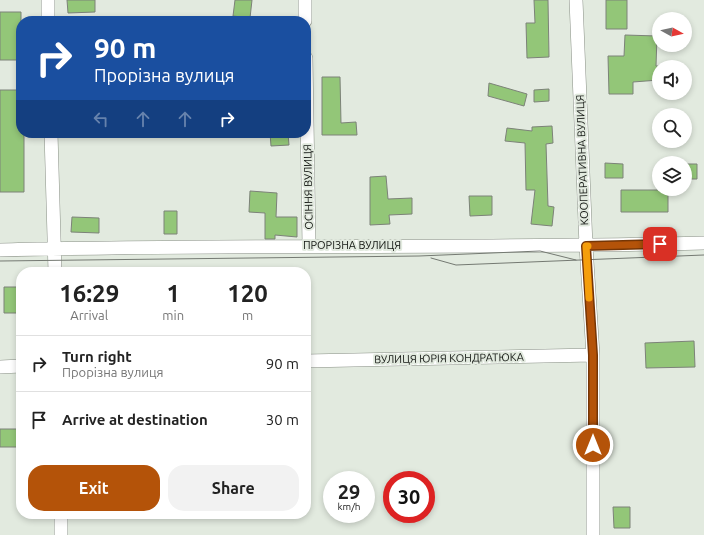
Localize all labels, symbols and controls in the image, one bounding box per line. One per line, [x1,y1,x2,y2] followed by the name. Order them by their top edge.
[652,12,692,52] north arrow
[652,12,692,196] map controls
[28,32,80,84] icon: right
[94,32,156,63] text: 90 m
[652,60,692,100] button: sound
[94,65,235,85] text: Прорізна вулиця
[574,94,590,226] street label: КООПЕРАТИВНА ВУЛИЦЯ
[90,108,112,130] icon: left
[132,108,154,130] icon: ahead
[174,108,196,130] icon: ahead
[216,108,238,130] icon: right
[652,108,692,148] button: search
[301,144,315,230] street label: ОСІННЯ ВУЛИЦЯ
[652,156,692,196] button: layers
[643,227,677,261] pin
[649,233,671,255] icon: arrive
[303,239,401,251] street label: ПРОРІЗНА ВУЛИЦЯ
[59,280,119,307] text: 16:29
[166,280,180,307] text: 1
[227,280,268,307] text: 120
[70,308,108,322] text: Arrival
[162,308,184,322] text: min
[242,308,253,322] text: m
[62,348,132,365] text: Turn right
[374,351,525,365] street label: ВУЛИЦЯ ЮРІЯ КОНДРАТЮКА
[28,353,50,375] icon: right
[266,355,299,372] text: 90 m
[62,365,164,379] text: Прорізна вулиця
[28,409,50,431] icon: arrive
[62,411,208,428] text: Arrive at destination
[266,411,299,428] text: 30 m
[572,424,614,466] position arrow
[28,465,160,511] button: Exit
[168,465,299,511] button: Share
[383,471,435,523] speed limit sign: 30
[338,480,360,503] text: 29
[337,501,361,512] text: km/h

